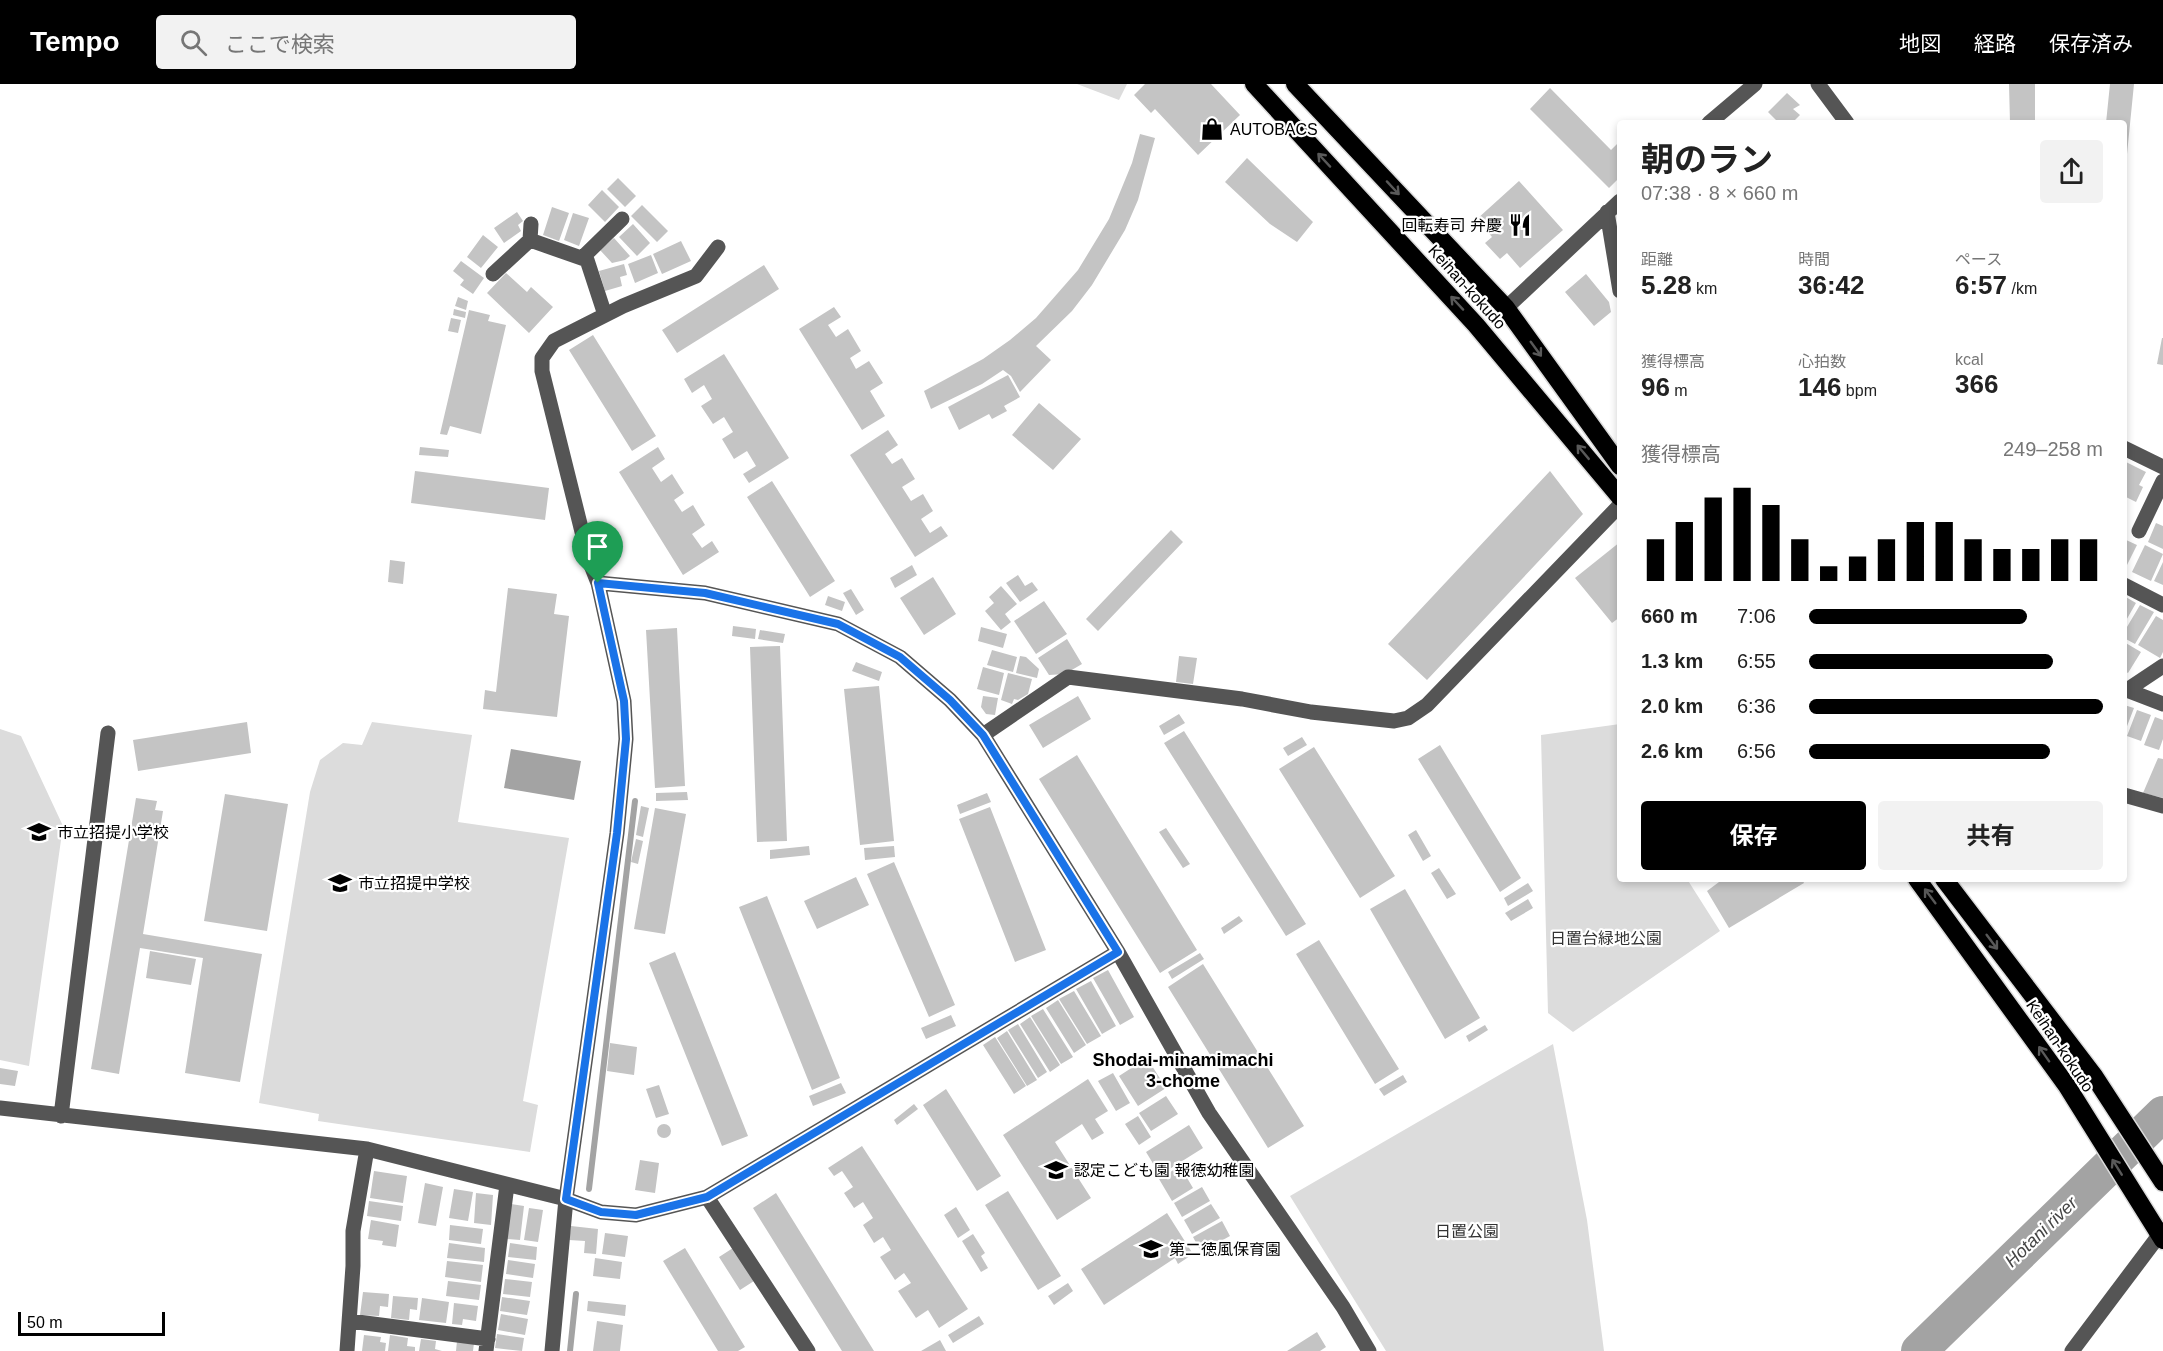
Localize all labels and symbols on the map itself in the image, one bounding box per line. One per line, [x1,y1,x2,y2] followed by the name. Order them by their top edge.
[1199,116,1225,142] shop icon: AUTOBACS
[1230,121,1318,138] place label: AUTOBACS
[1317,153,1331,168] one-way arrow
[1385,180,1400,195] one-way arrow
[1507,212,1533,238] restaurant icon: 回転寿司 弁慶
[1402,217,1502,234] place label: 回転寿司 弁慶
[1425,242,1509,332] street label: Keihan-kokudo
[1449,296,1464,311] one-way arrow
[1529,341,1542,357] one-way arrow
[1576,444,1589,460] one-way arrow
[572,521,623,583] pin
[26,819,52,845] school or university icon: 市立招提小学校
[57,824,169,841] place label: 市立招提小学校
[327,870,353,896] school or university icon: 市立招提中学校
[358,875,470,892] place label: 市立招提中学校
[1924,888,1936,904] one-way arrow
[1550,930,1662,947] park label: 日置台緑地公園
[1986,934,1998,950] one-way arrow
[2023,997,2097,1095] street label: Keihan-kokudo
[2038,1047,2050,1063] one-way arrow
[1092,1050,1274,1091] district label: Shodai-minamimachi 3-chome
[1043,1157,1069,1183] school or university icon: 認定こども園 報徳幼稚園
[2110,1159,2122,1176] one-way arrow
[1074,1162,1254,1179] place label: 認定こども園 報徳幼稚園
[2001,1192,2082,1271] water label: Hotani river
[1435,1223,1499,1240] park label: 日置公園
[1138,1236,1164,1262] school or university icon: 第二徳風保育園
[1169,1241,1281,1258] place label: 第二徳風保育園
[18,1309,165,1336] scale bar

